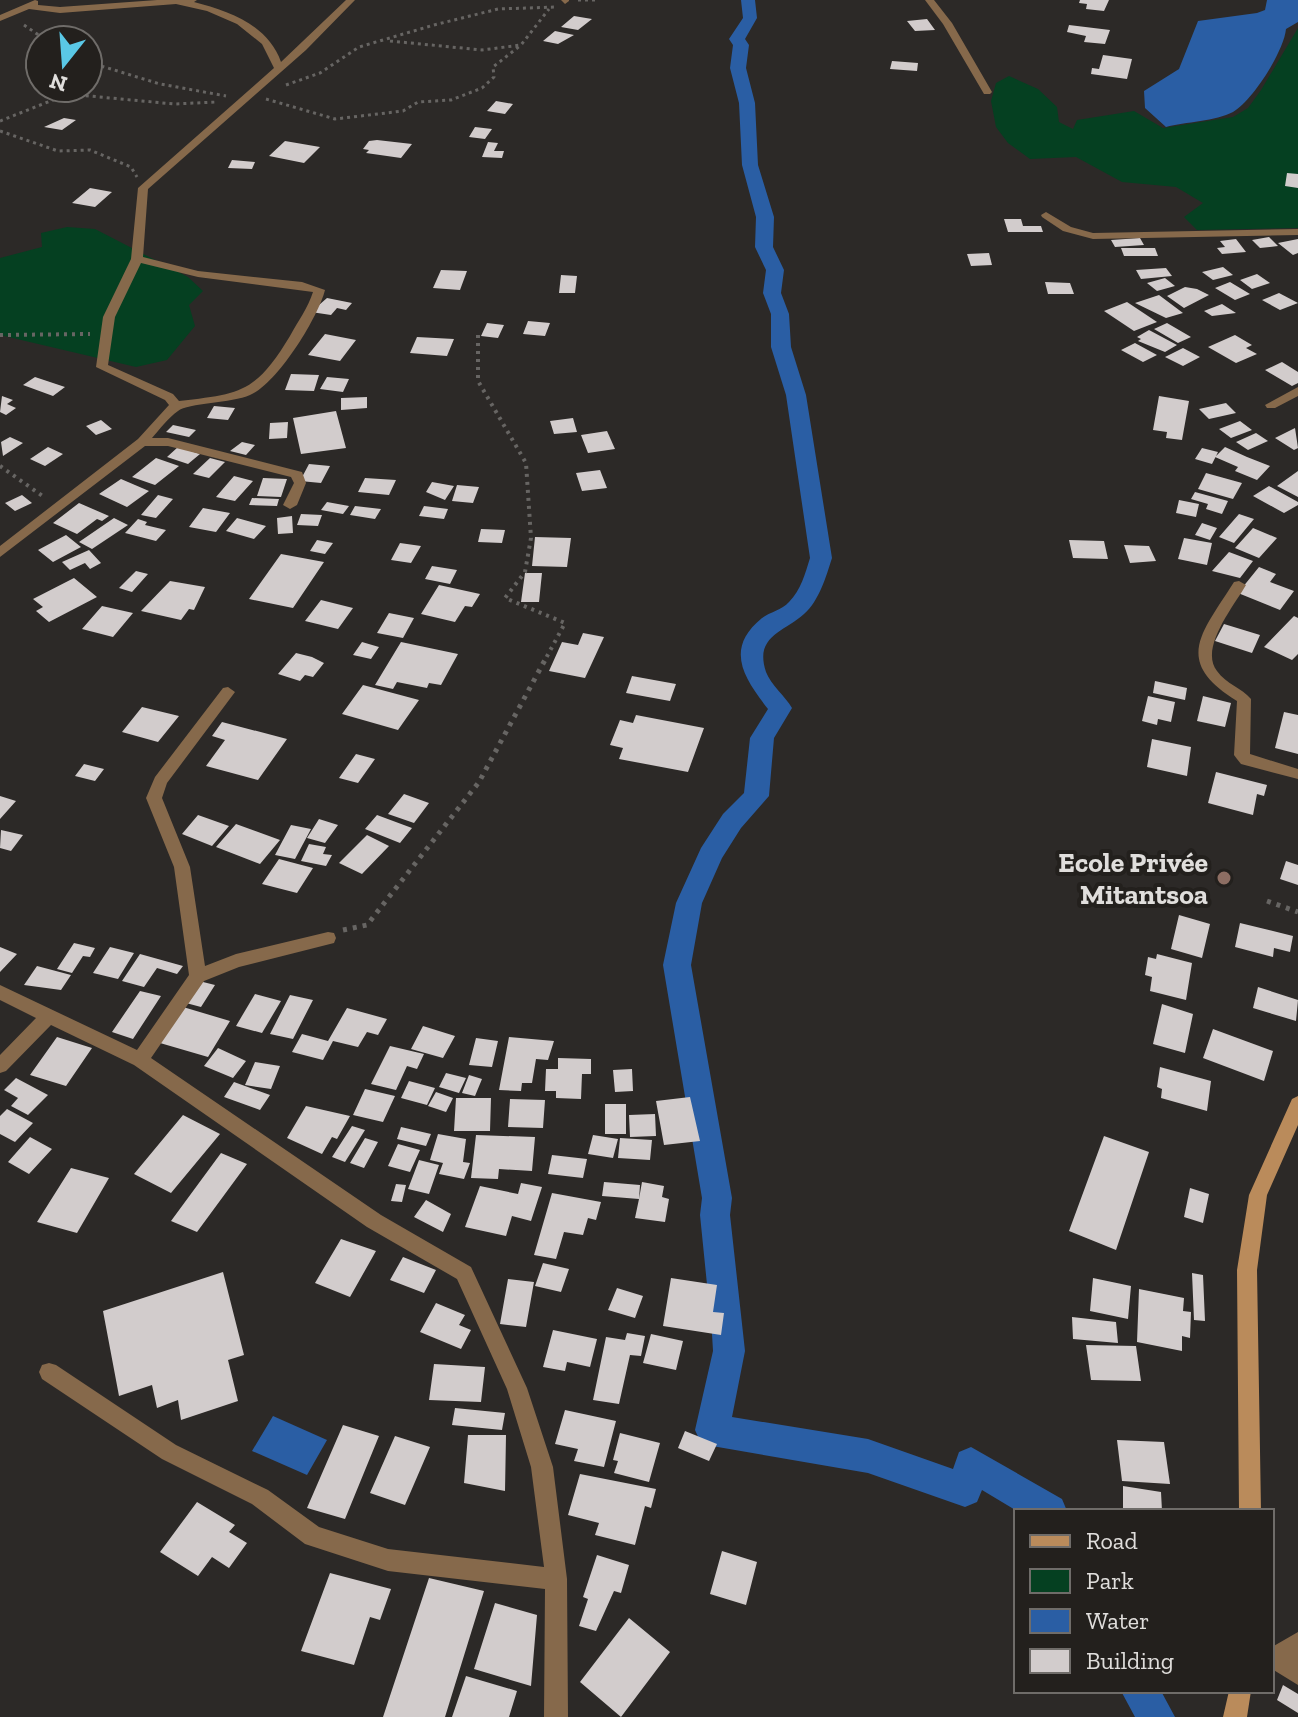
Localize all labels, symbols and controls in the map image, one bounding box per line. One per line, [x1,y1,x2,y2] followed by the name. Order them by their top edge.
[24,24,104,104] north arrow
[46,67,70,98] text: N
[1058,846,1208,911] place label: Ecole Privée Mitantsoa
[1215,869,1233,887] marker: Ecole Privée Mitantsoa
[1014,1509,1274,1693] legend
[1086,1526,1138,1555] text: Road
[1086,1566,1134,1595] text: Park
[1086,1606,1149,1635] text: Water
[1086,1646,1174,1675] text: Building

